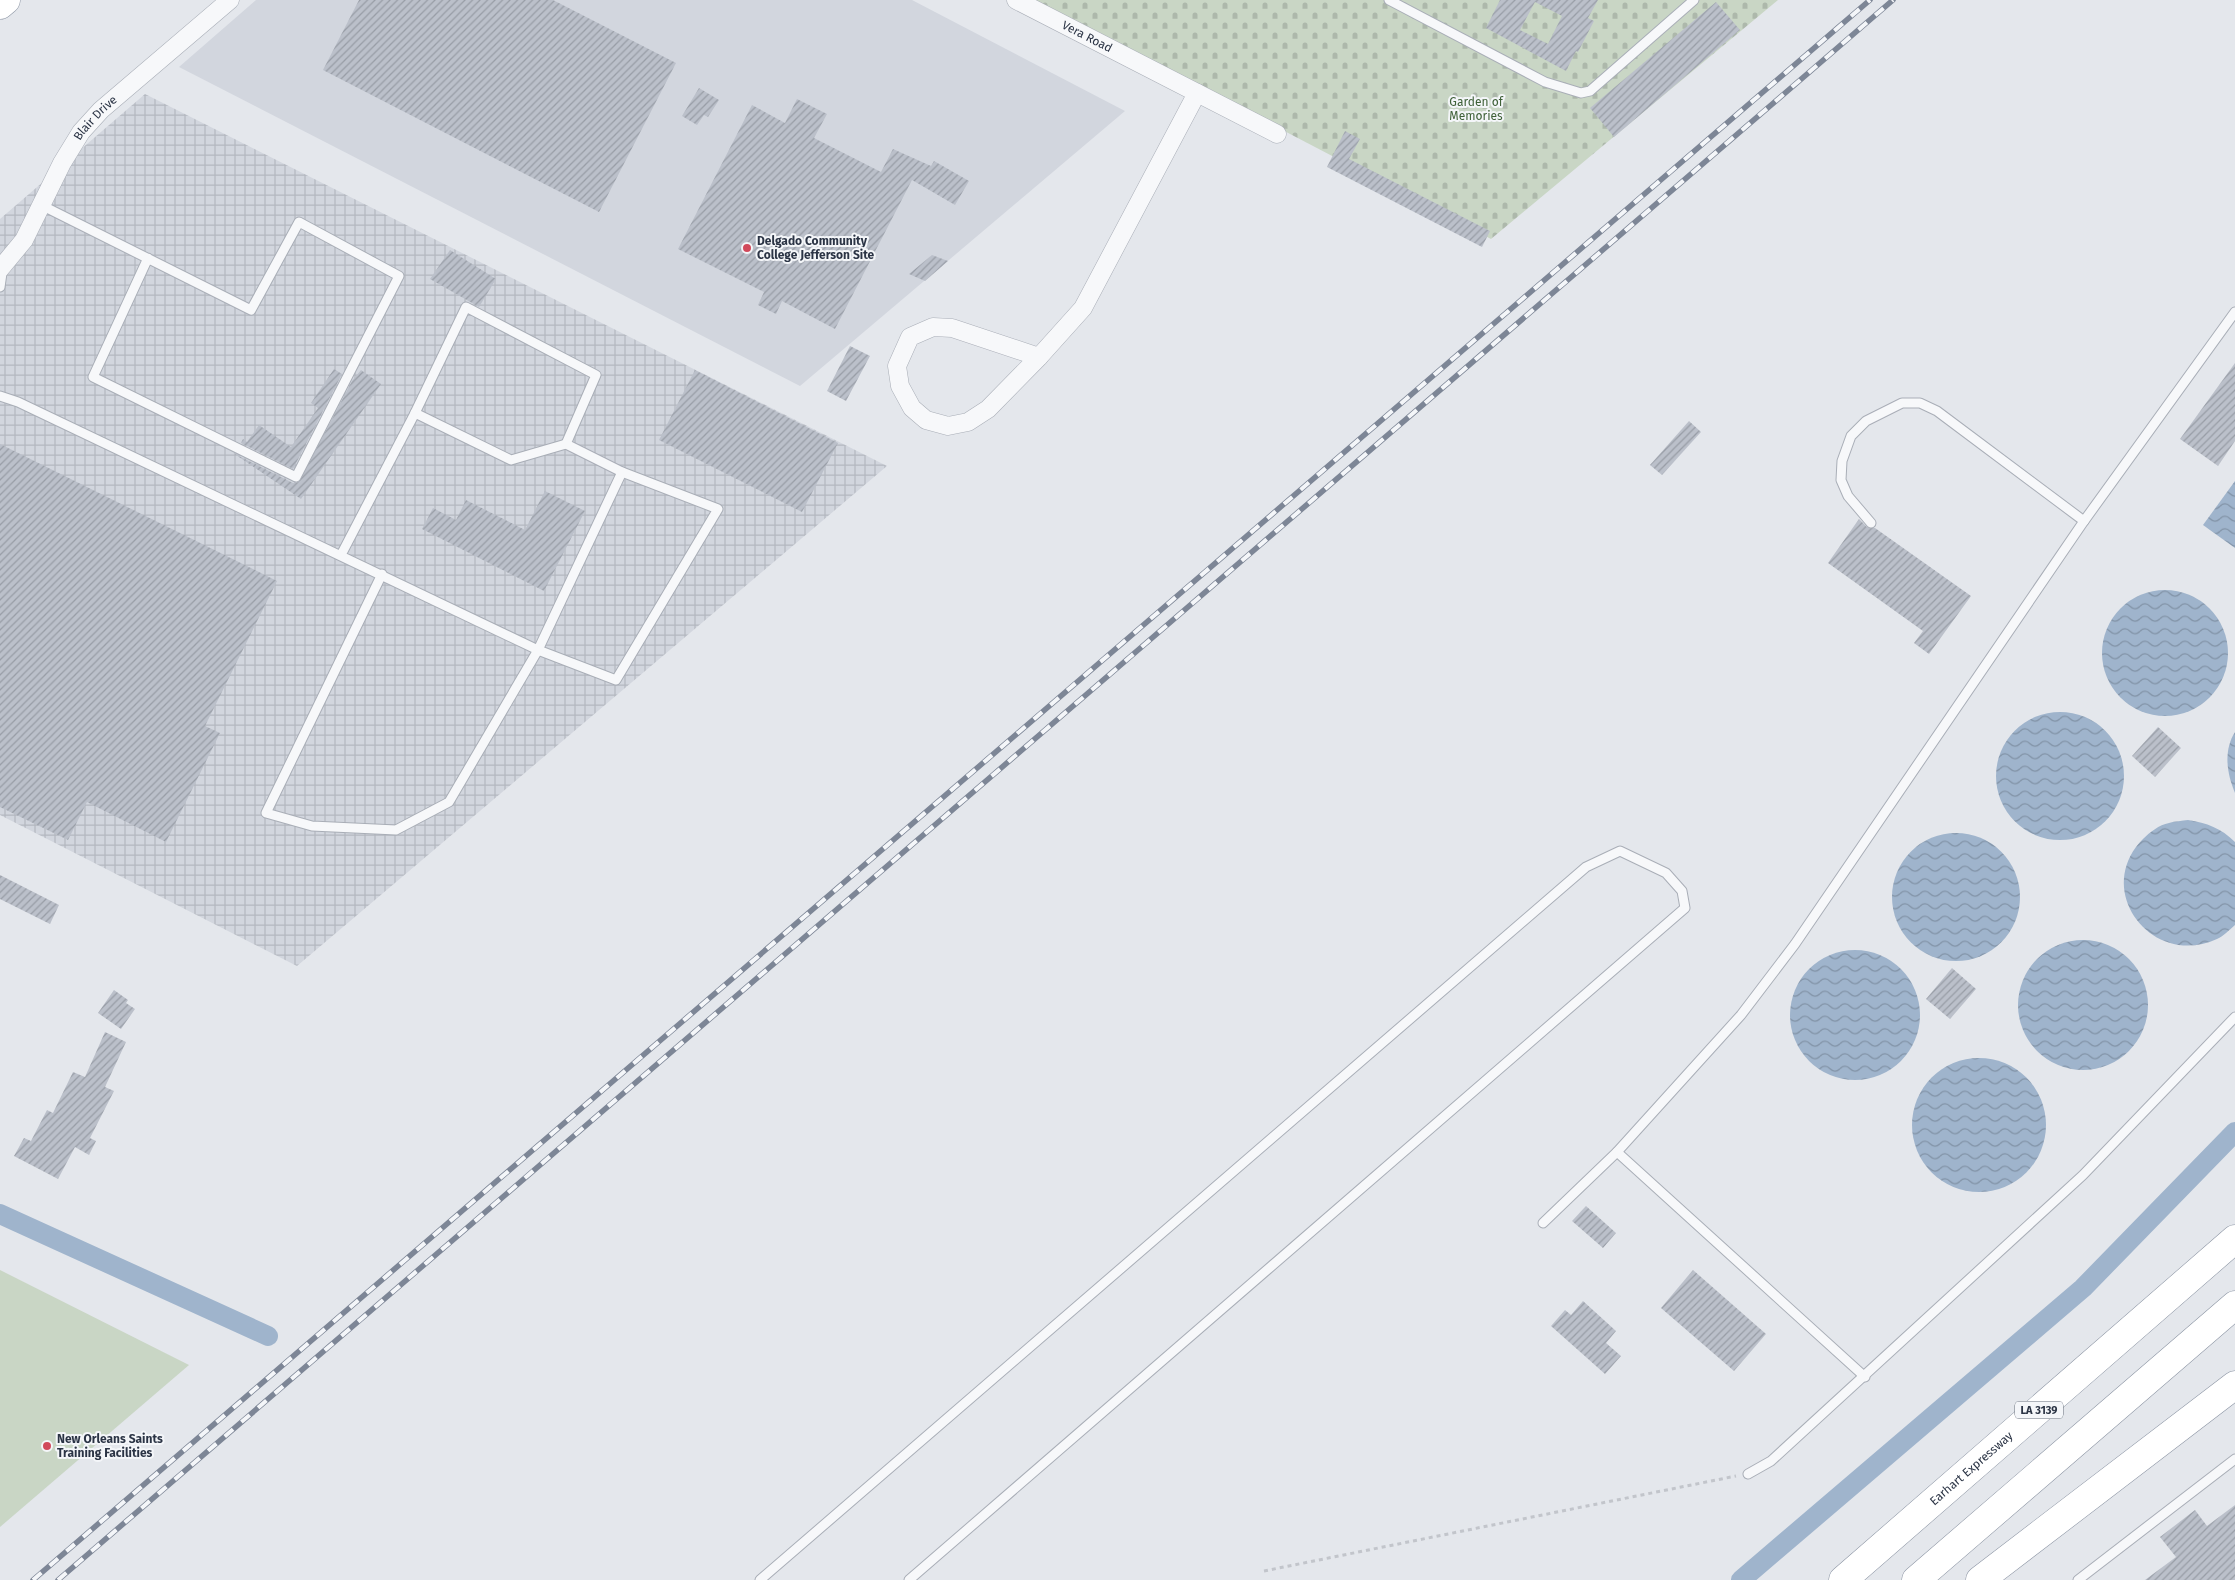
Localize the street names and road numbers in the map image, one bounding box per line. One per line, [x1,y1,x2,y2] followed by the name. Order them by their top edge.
[1060,18,1115,55] street label: Vera Road
[71,93,120,143] street label: Blair Drive
[2015,1402,2063,1418] road number: LA 3139
[1927,1429,2016,1508] street label: Earhart Expressway

